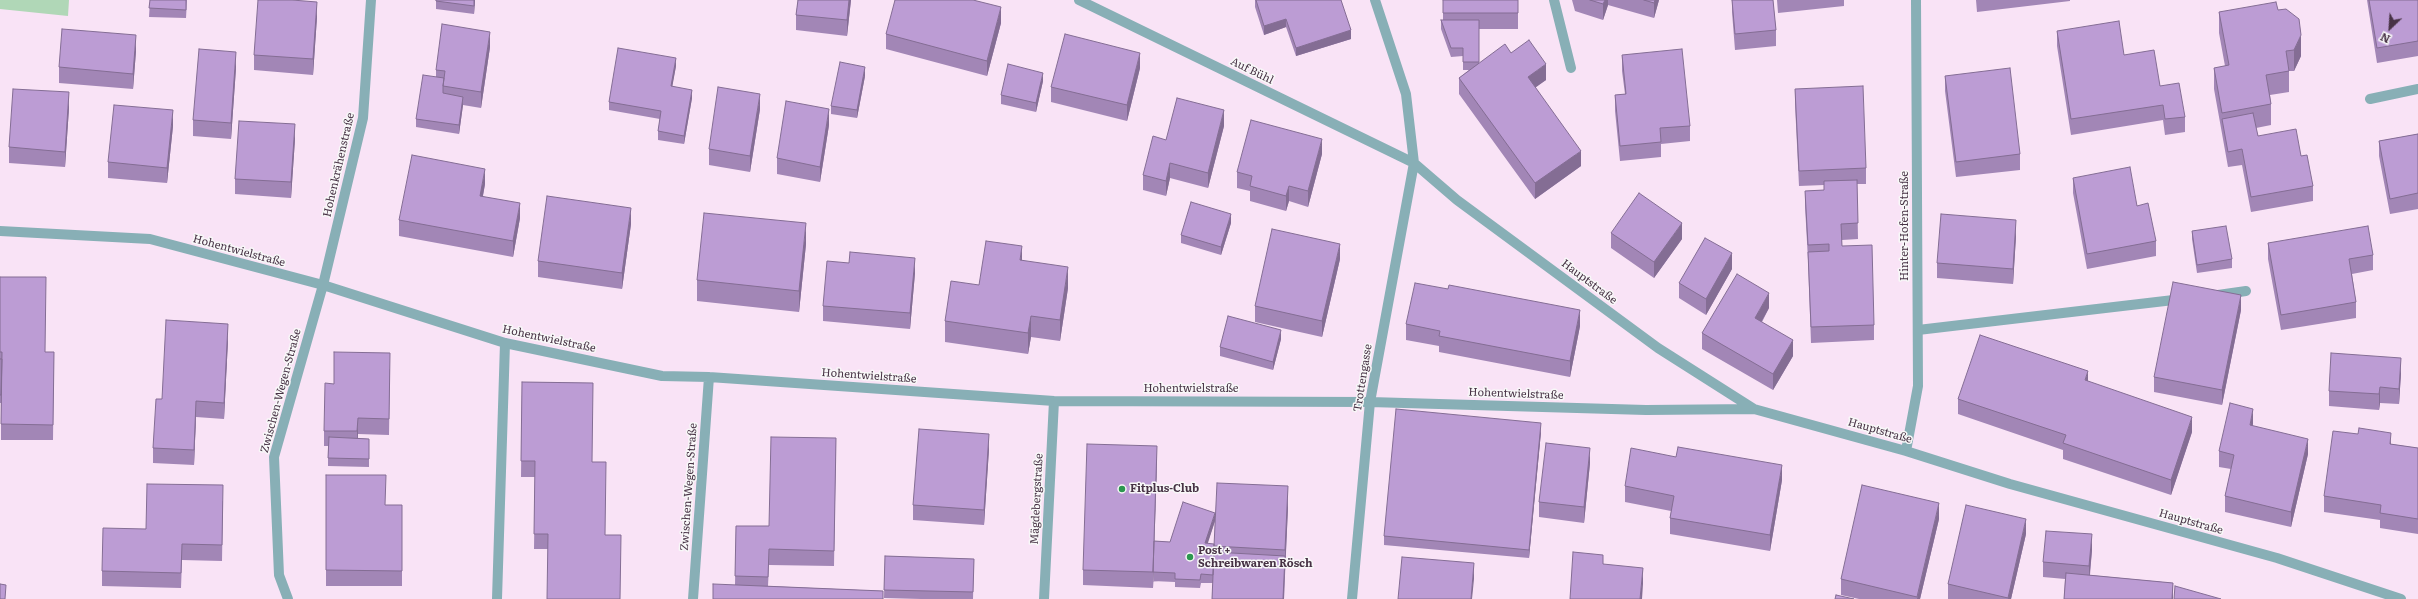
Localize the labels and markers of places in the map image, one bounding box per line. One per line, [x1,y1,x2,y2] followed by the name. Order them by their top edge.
[1130,482,1199,496] place label: Fitplus-Club
[1117,484,1127,494] marker: Fitplus-Club
[1198,544,1313,570] place label: Post + Schreibwaren Rösch
[1185,552,1195,562] marker: Post + Schreibwaren Rösch

